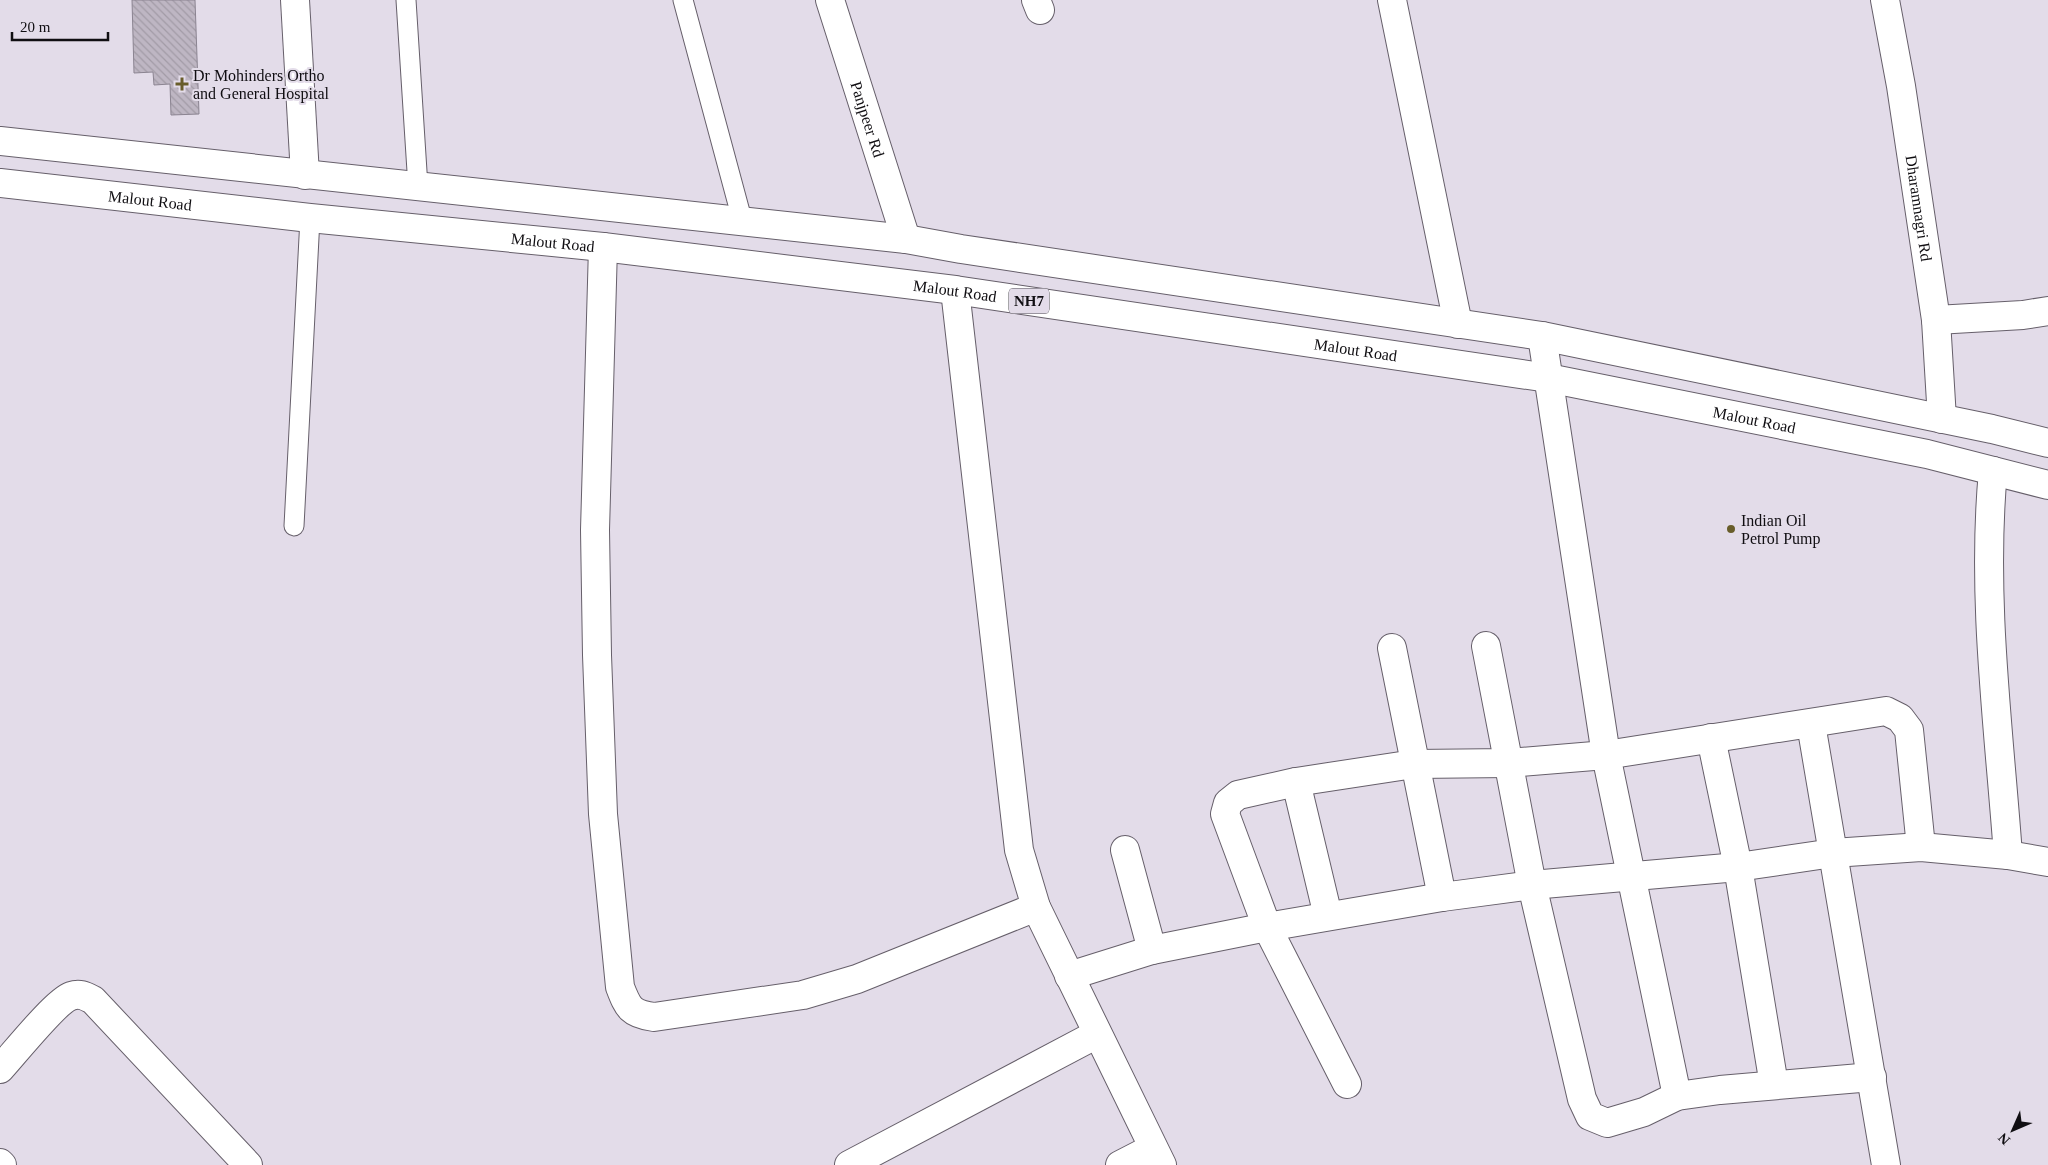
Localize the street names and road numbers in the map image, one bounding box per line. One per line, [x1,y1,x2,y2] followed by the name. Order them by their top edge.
[848,79,888,159] street label: Panjpeer Rd
[1903,154,1936,262] street label: Dharamnagri Rd
[107,187,193,213] street label: Malout Road
[510,229,595,255] street label: Malout Road
[912,276,998,305] street label: Malout Road
[1009,288,1049,314] road number: NH7
[1313,335,1398,364] street label: Malout Road
[1712,403,1797,436] street label: Malout Road

